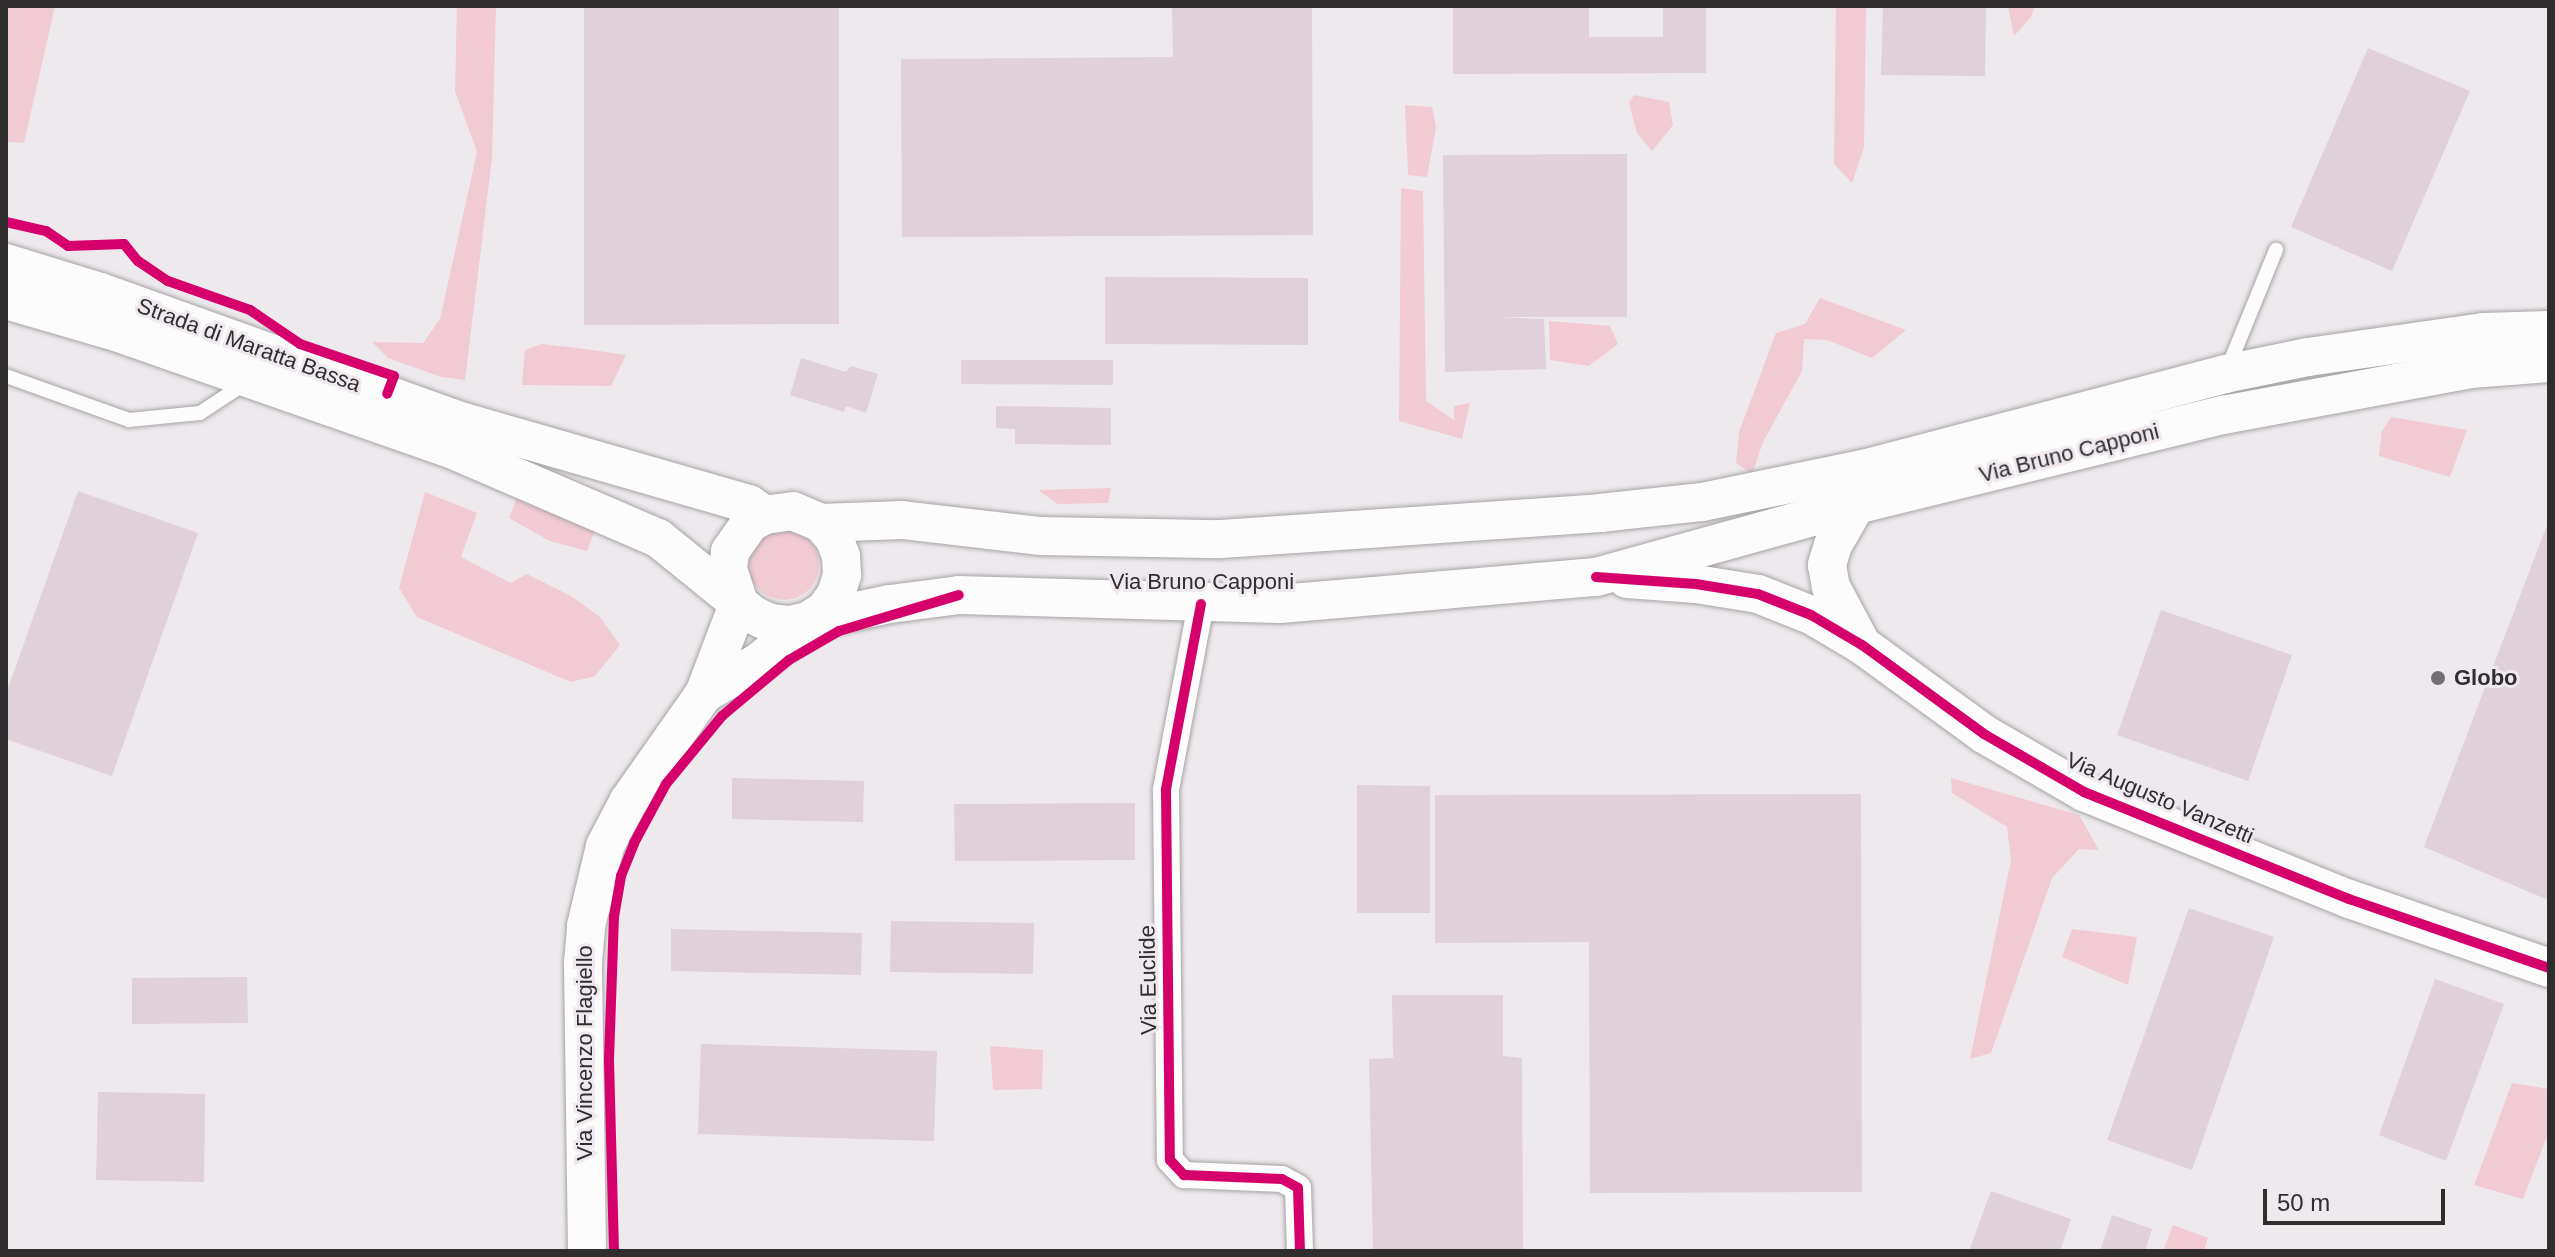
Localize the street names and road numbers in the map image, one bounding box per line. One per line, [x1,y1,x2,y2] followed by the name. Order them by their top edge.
[134,292,364,398] street label: Strada di Maratta Bassa
[1976,418,2162,488] street label: Via Bruno Capponi
[1110,569,1294,595] street label: Via Bruno Capponi
[2062,746,2258,850] street label: Via Augusto Vanzetti
[1134,925,1162,1035] street label: Via Euclide
[572,945,598,1161] street label: Via Vincenzo Flagiello

